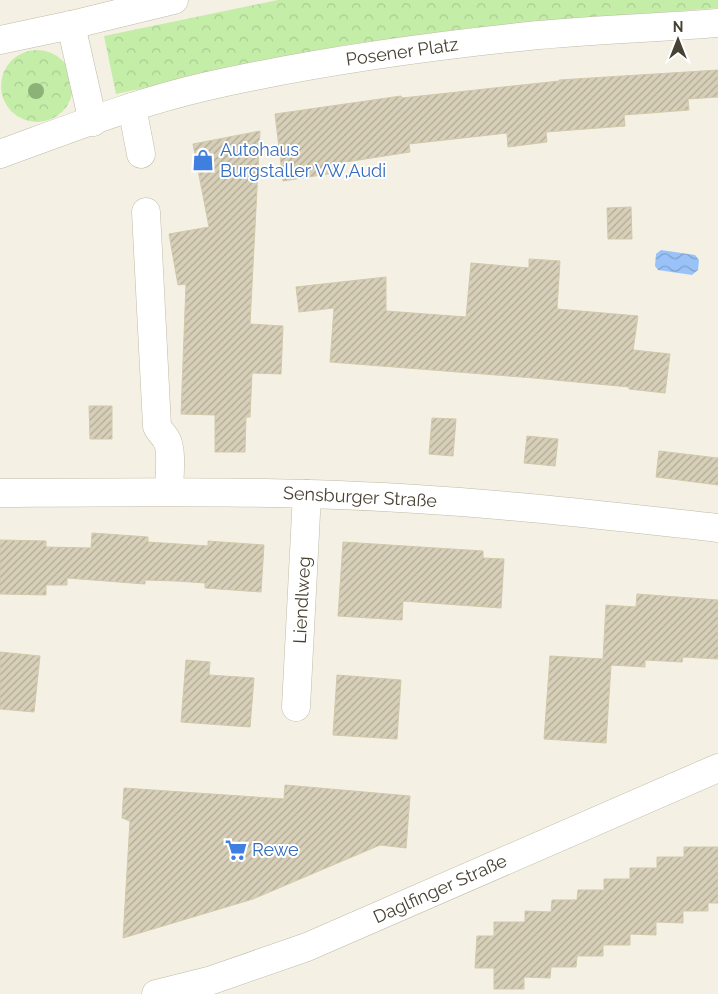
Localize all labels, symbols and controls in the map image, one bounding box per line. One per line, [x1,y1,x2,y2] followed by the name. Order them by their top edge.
[653,15,703,65] north arrow
[673,19,683,35] text: N
[344,33,460,70] street label: Posener Platz
[220,139,386,181] place label: Autohaus Burgstaller VW,Audi
[190,147,216,173] shop icon: Autohaus Burgstaller VW,Audi
[283,482,438,511] street label: Sensburger Straße
[289,556,314,644] street label: Liendlweg
[223,837,249,863] supermarket icon: Rewe
[252,839,299,860] place label: Rewe
[370,850,510,927] street label: Daglfinger Straße

